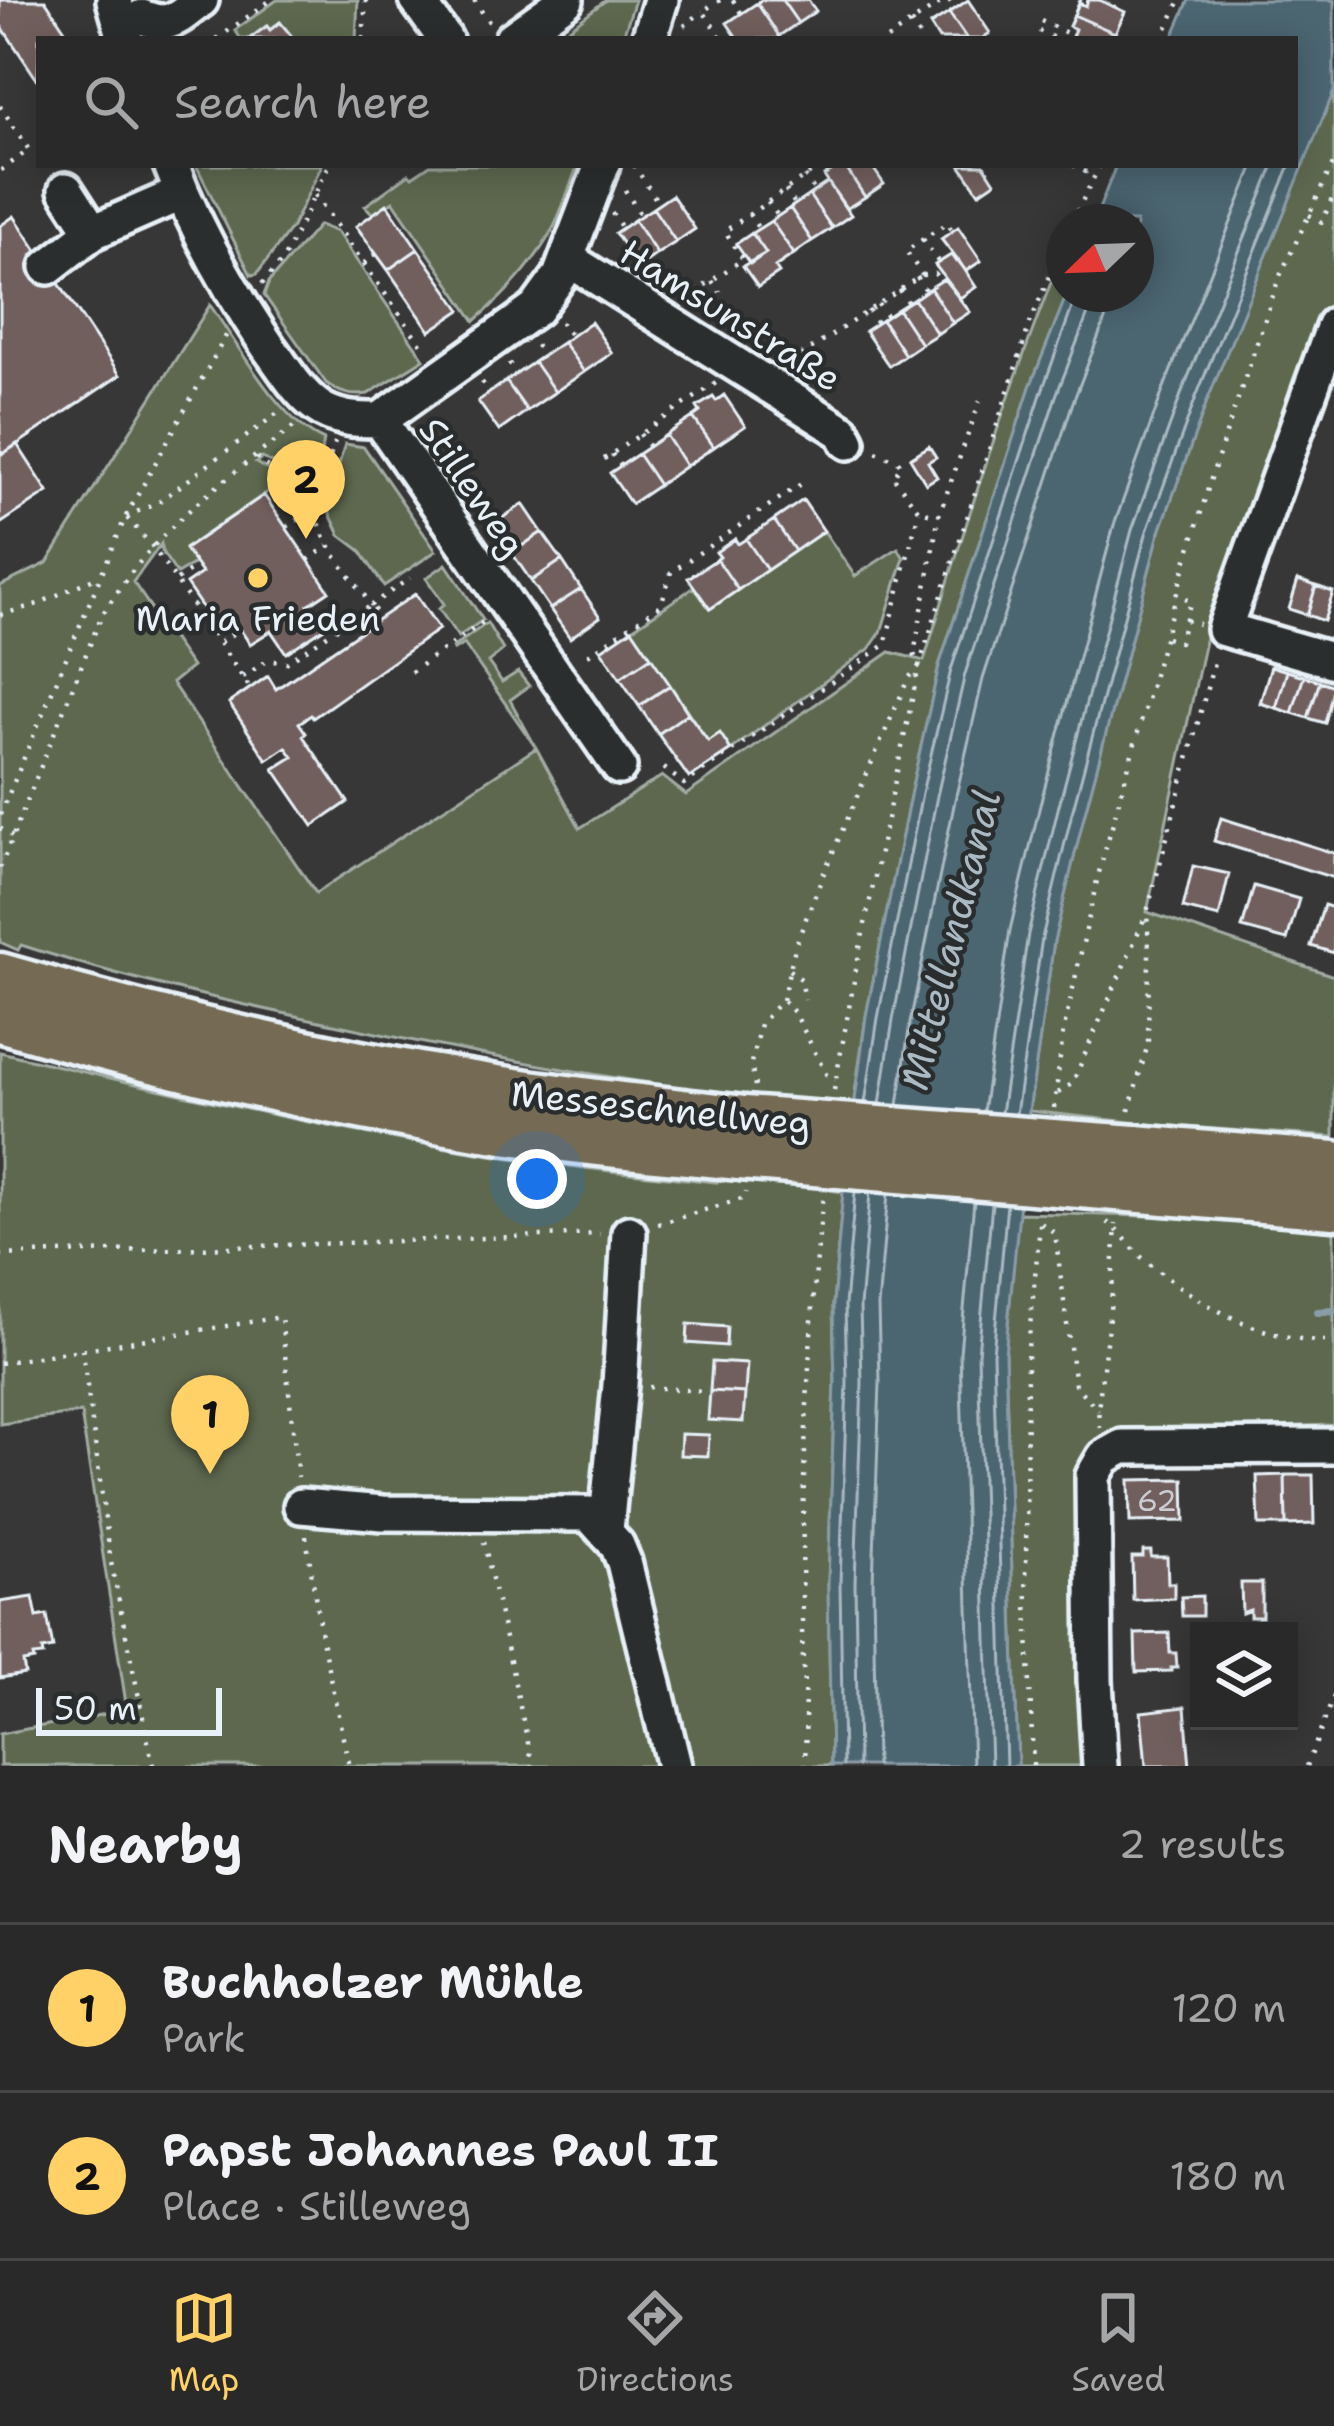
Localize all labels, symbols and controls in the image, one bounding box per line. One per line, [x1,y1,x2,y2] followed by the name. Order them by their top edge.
[36,36,1298,168] search box
[78,69,144,135] icon: search
[174,72,431,132] text: Search here
[1046,204,1154,312] north arrow
[611,228,851,403] street label: Hamsunstraße
[408,408,537,567] street label: Stilleweg
[267,440,345,539] pin: 2
[245,565,271,591] marker: Maria Frieden
[136,594,380,643] place label: Maria Frieden
[888,785,1012,1095] water label: Mittellandkanal
[509,1068,813,1149] street label: Messeschnellweg
[507,1149,567,1209] your location
[171,1375,249,1474] pin: 1
[1137,1480,1177,1521] house number: 62
[1190,1622,1298,1730] map controls
[1190,1622,1298,1730] button: layers
[36,1682,222,1735] scale bar
[54,1686,137,1731] text: 50 m
[48,1810,243,1878] text: Nearby
[1119,1818,1286,1870] text: 2 results
[162,1952,584,2012] text: Buchholzer Mühle
[78,1982,96,2034] text: 1
[1171,1982,1286,2034] text: 120 m
[162,2012,246,2064] text: Park
[162,2120,719,2180] text: Papst Johannes Paul II
[73,2150,101,2202] text: 2
[1170,2150,1286,2202] text: 180 m
[162,2180,471,2232] text: Place · Stilleweg
[169,2285,239,2402] tab: Map
[577,2285,734,2402] tab: Directions
[1072,2285,1165,2402] tab: Saved

